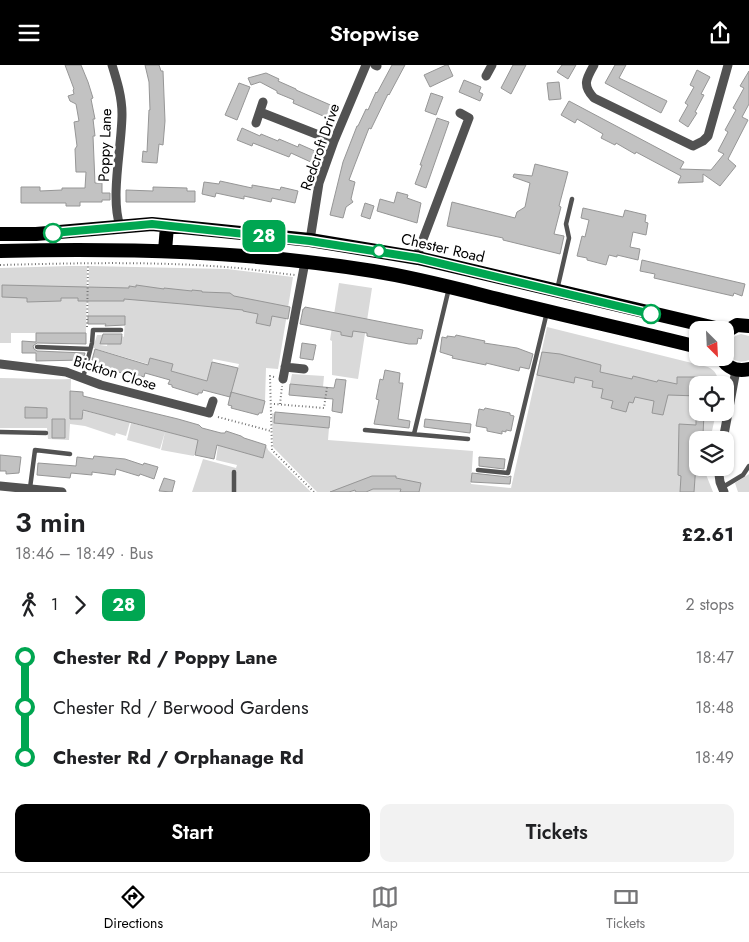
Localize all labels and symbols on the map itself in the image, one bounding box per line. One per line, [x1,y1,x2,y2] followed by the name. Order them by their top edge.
[295,100,345,193] street label: Redcroft Drive
[93,108,117,182] street label: Poppy Lane
[242,220,286,252] line badge: 28
[43,223,63,243] unlabelled marker
[399,228,487,268] street label: Chester Road
[372,244,386,258] unlabelled marker
[641,304,661,324] unlabelled marker
[689,321,734,366] north arrow
[71,350,160,396] street label: Bickton Close

